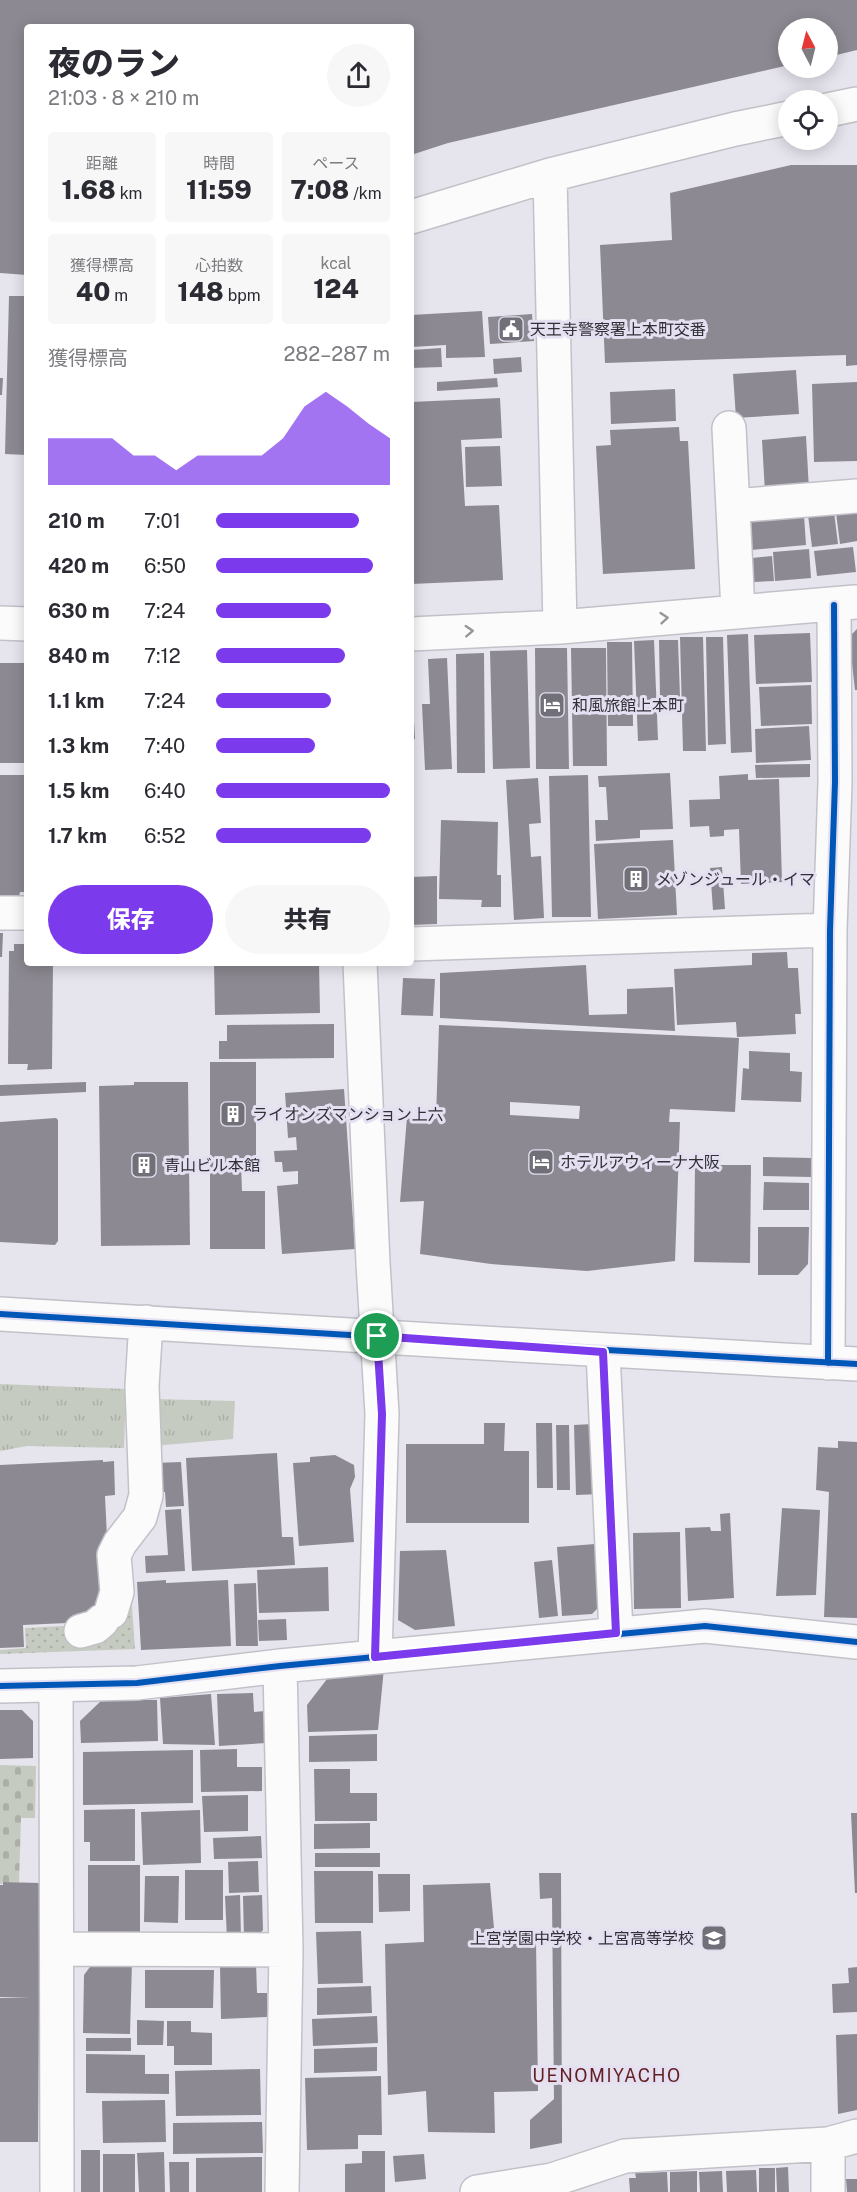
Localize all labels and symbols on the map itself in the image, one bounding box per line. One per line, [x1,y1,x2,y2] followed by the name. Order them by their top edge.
[778,18,838,78] north arrow
[496,314,526,344] public building icon: 天王寺警察署上本町交番
[530,320,706,339] place label: 天王寺警察署上本町交番
[659,612,668,625] one-way arrow
[465,625,474,638] one-way arrow
[537,690,567,720] hotel icon: 和風旅館上本町
[572,696,684,715] place label: 和風旅館上本町
[621,864,651,894] building icon: メゾンジュール・イマ
[656,870,815,889] place label: メゾンジュール・イマ
[218,1099,248,1129] building icon: ライオンズマンション上六
[252,1105,444,1124] place label: ライオンズマンション上六
[526,1147,556,1177] hotel icon: ホテルアウィーナ大阪
[129,1150,159,1180] building icon: 青山ビル本館
[560,1153,720,1172] place label: ホテルアウィーナ大阪
[164,1156,260,1175] place label: 青山ビル本館
[351,1310,402,1361] pin
[699,1923,729,1953] school or university icon: 上宮学園中学校・上宮高等学校
[470,1929,694,1948] place label: 上宮学園中学校・上宮高等学校
[532,2065,682,2086] district label: UENOMIYACHO

